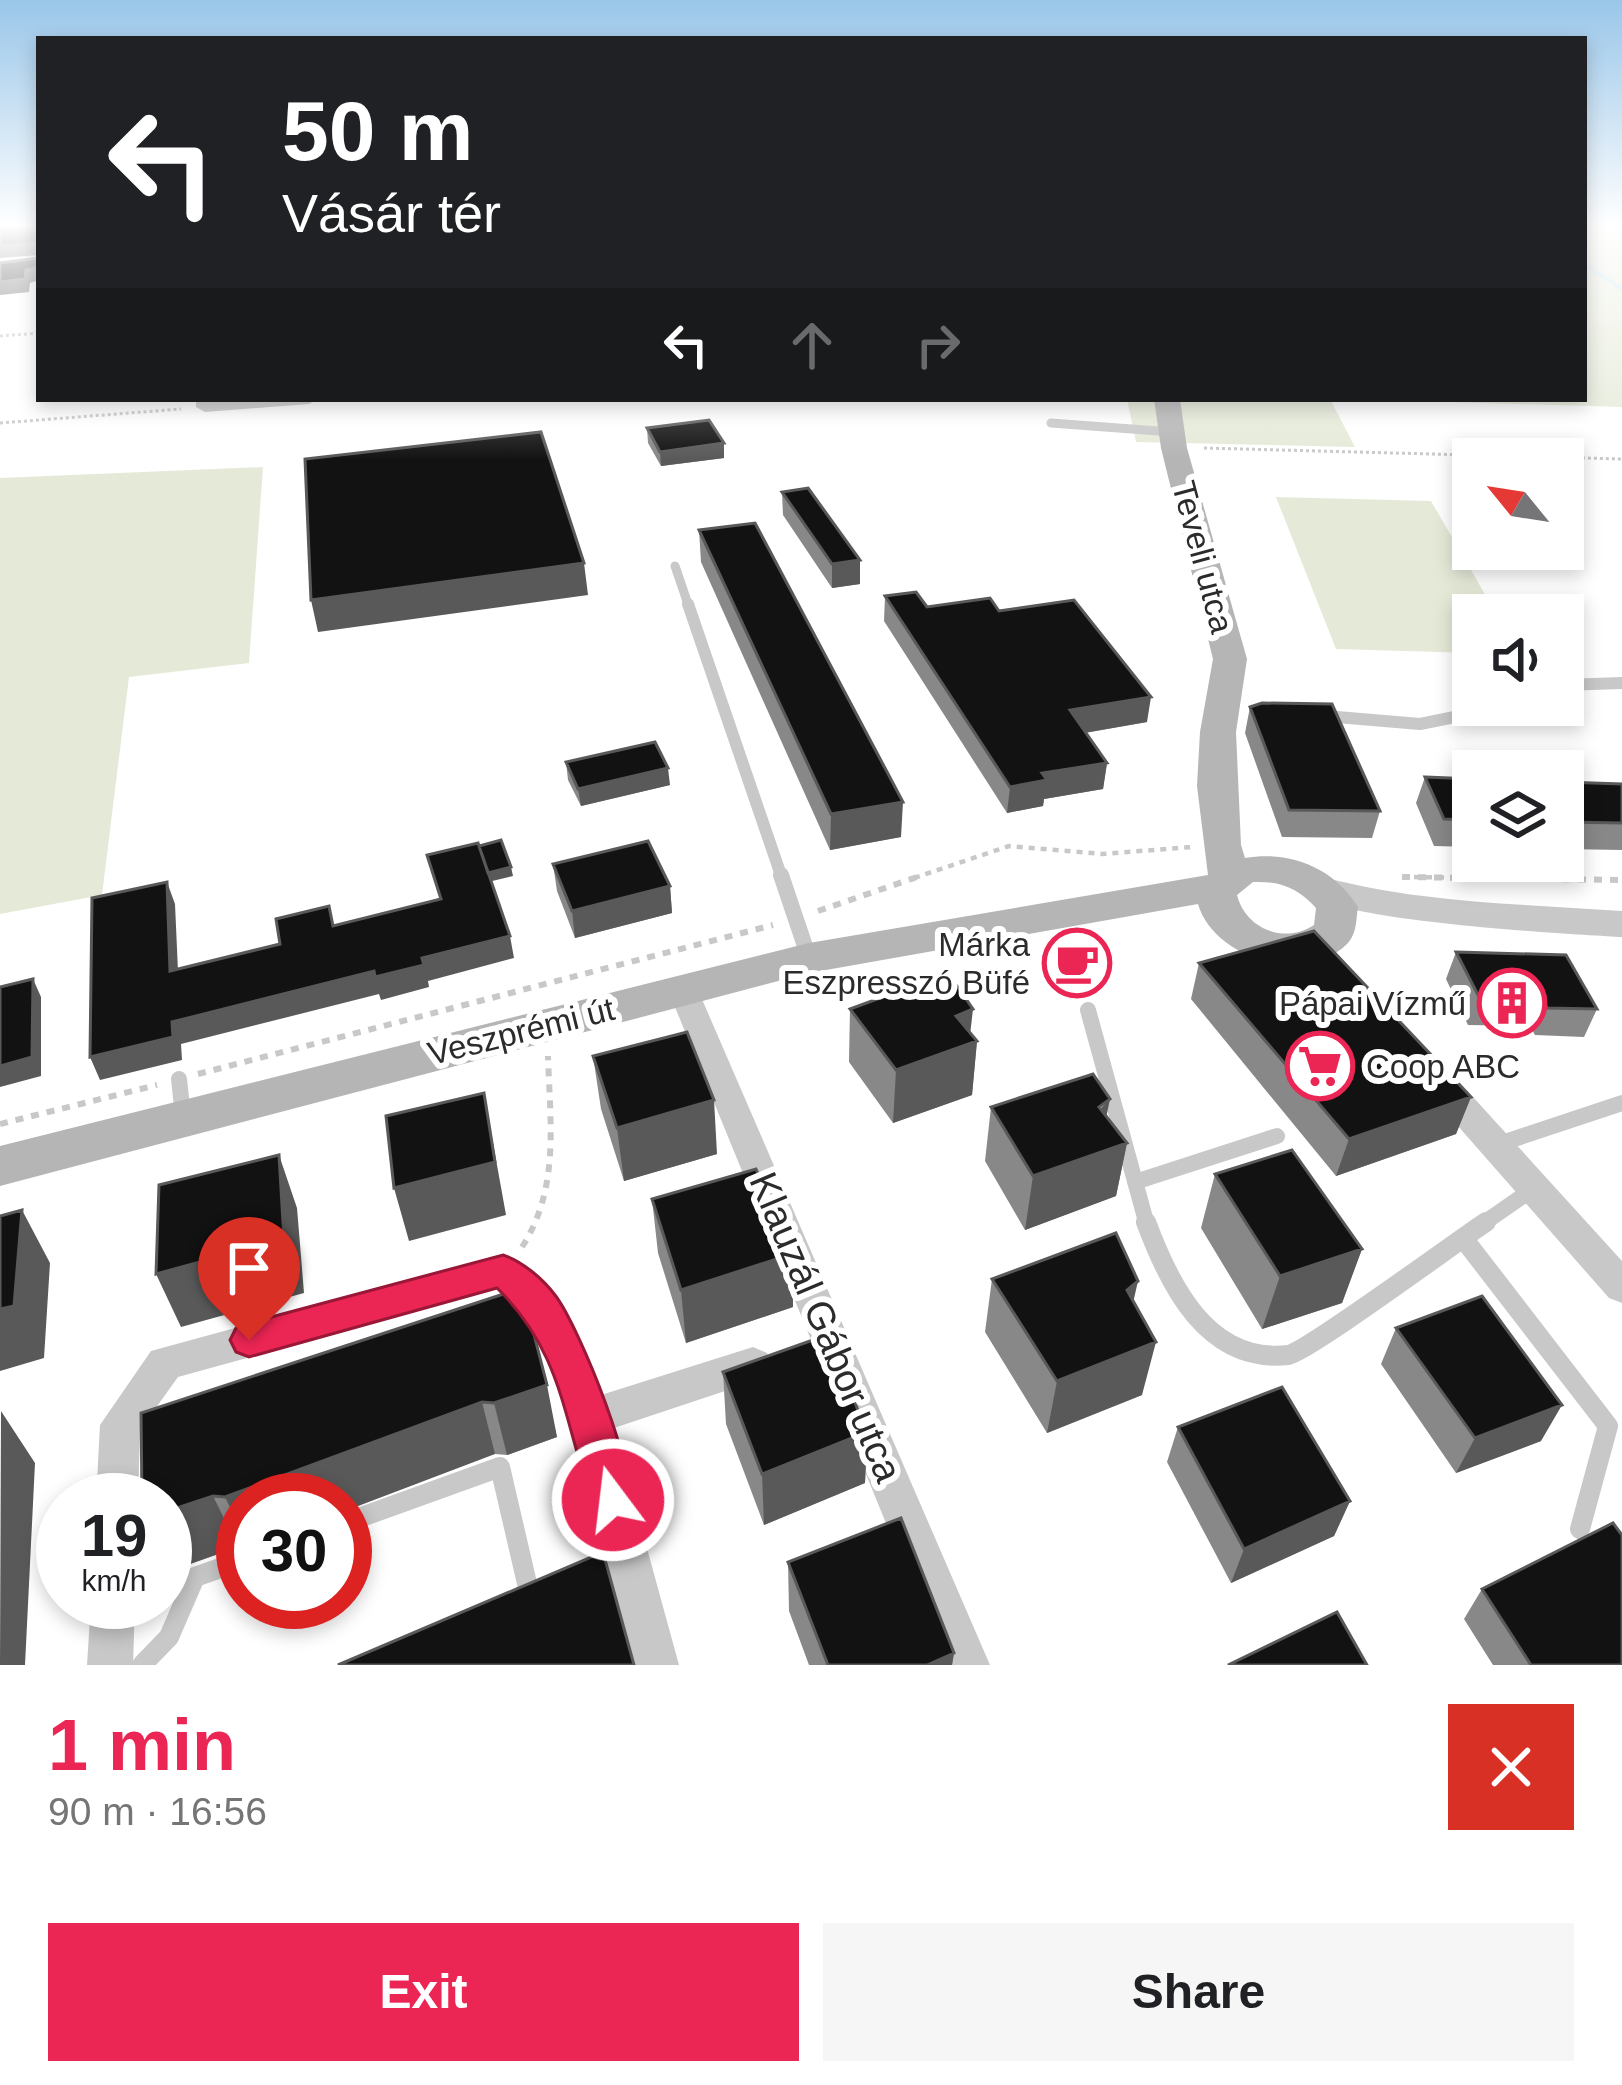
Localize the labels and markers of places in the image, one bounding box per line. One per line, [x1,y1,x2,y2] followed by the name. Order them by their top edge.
[782,926,1031,1001] place label: Márka Eszpresszó Büfé
[1042,928,1112,998] cafe icon: Márka Eszpresszó Büfé
[1477,968,1547,1038] building icon: Pápai Vízmű
[1279,985,1466,1022] place label: Pápai Vízmű
[1285,1031,1355,1101] supermarket icon: Coop ABC
[1366,1048,1520,1085] place label: Coop ABC
[198,1217,300,1340] pin

